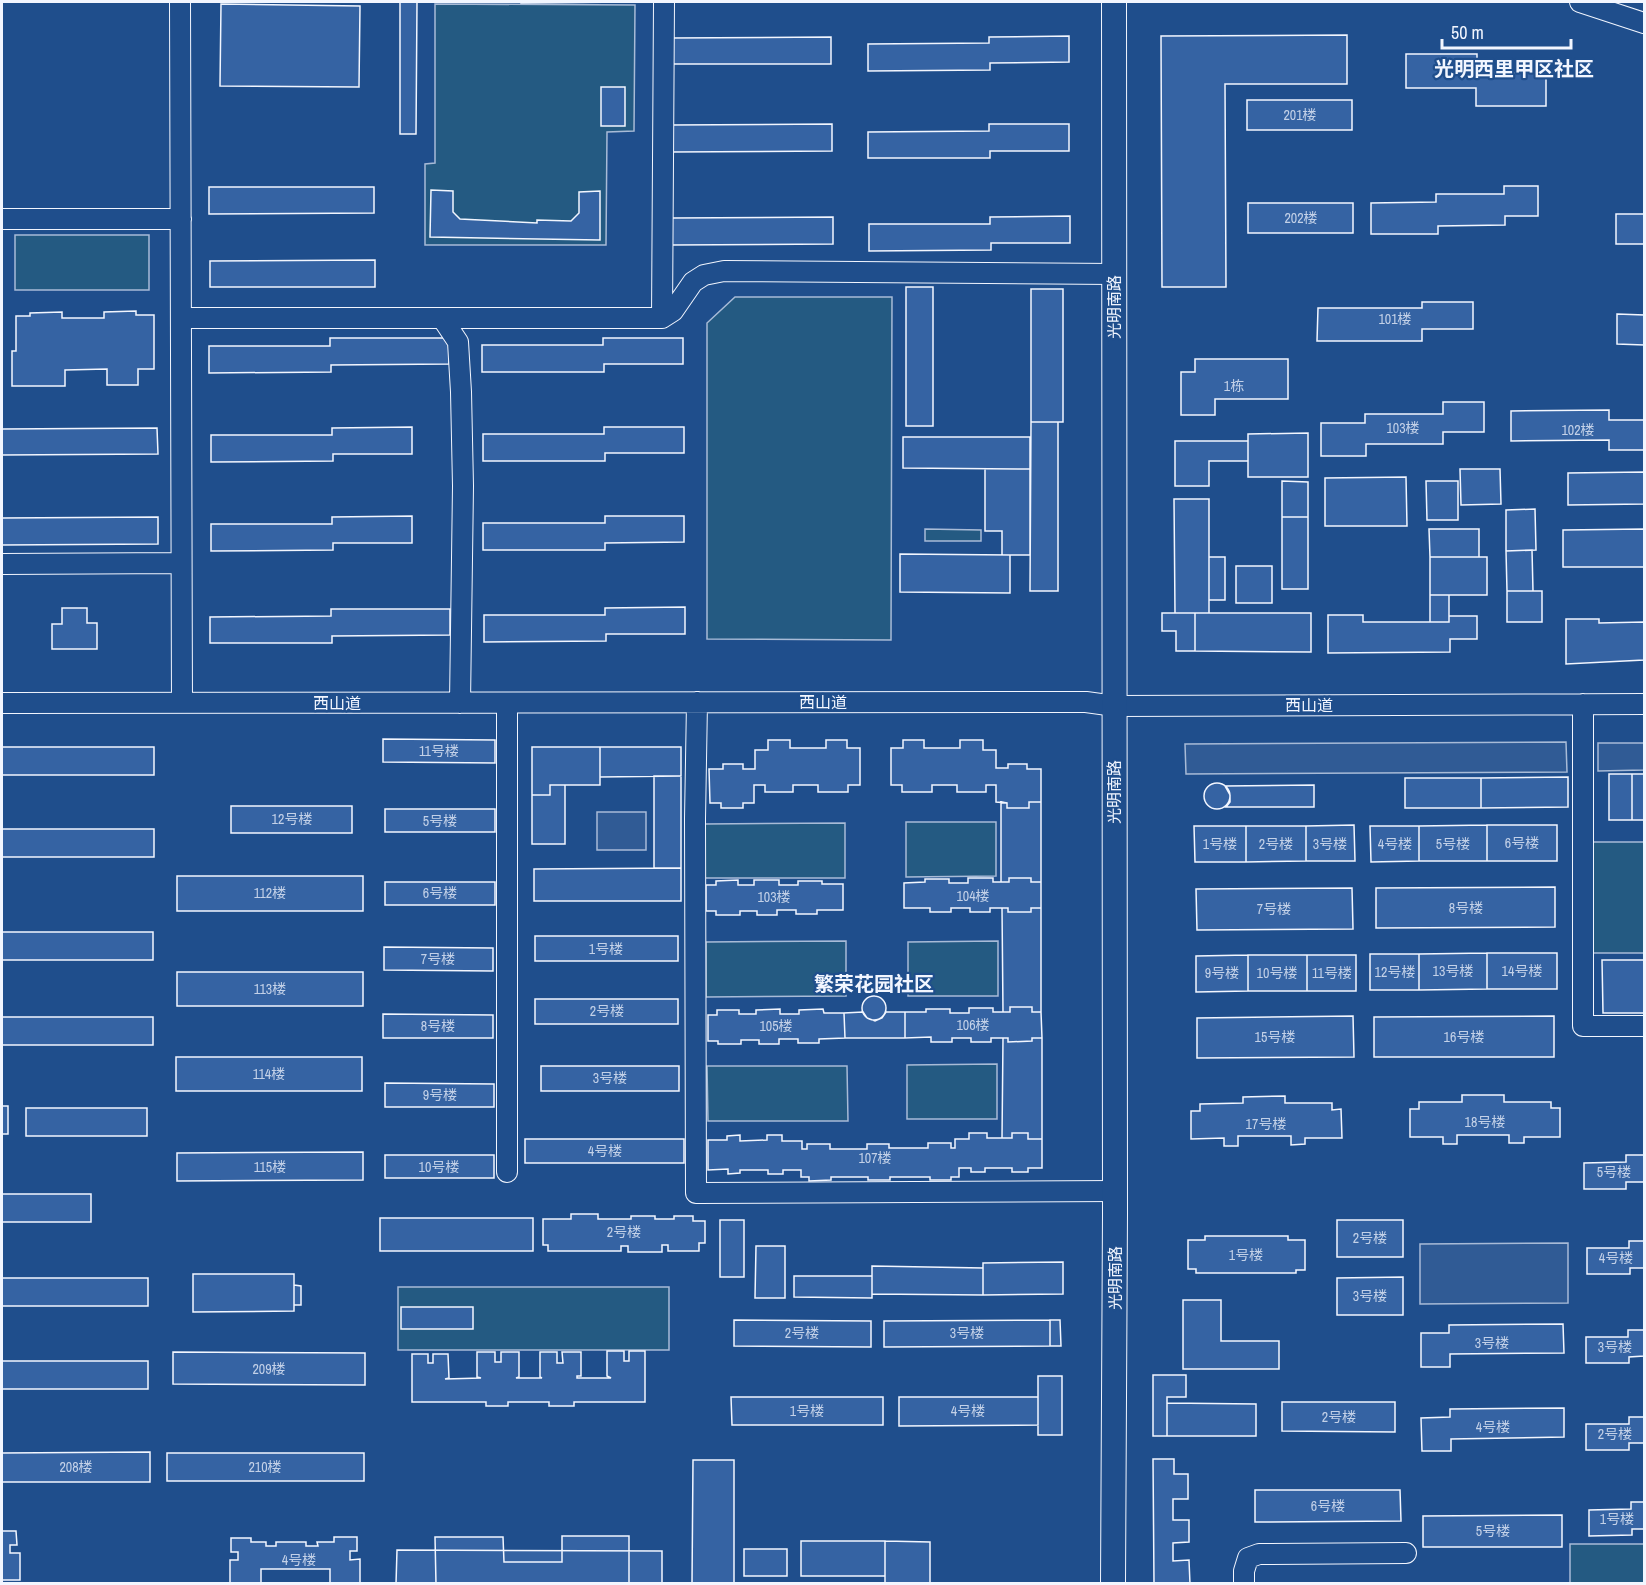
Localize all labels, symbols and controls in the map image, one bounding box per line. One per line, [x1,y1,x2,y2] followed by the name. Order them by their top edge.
[1442,12,1571,50] scale bar
[1451,20,1484,45] text: 50 m
[1434,55,1594,82] district label: 光明西里甲区社区
[1283,106,1317,124] house number: 201楼
[1284,209,1318,227] house number: 202楼
[1103,275,1125,339] street label: 光明南路
[1378,310,1412,328] house number: 101楼
[1224,377,1244,395] house number: 1栋
[1386,419,1420,437] house number: 103楼
[1561,421,1595,439] house number: 102楼
[799,691,847,713] street label: 西山道
[313,692,361,714] street label: 西山道
[1285,694,1333,716] street label: 西山道
[419,742,459,760] house number: 11号楼
[1103,760,1125,824] street label: 光明南路
[272,810,312,828] house number: 12号楼
[423,812,457,830] house number: 5号楼
[1505,834,1539,852] house number: 6号楼
[1203,835,1237,853] house number: 1号楼
[1259,835,1293,853] house number: 2号楼
[1313,835,1347,853] house number: 3号楼
[1378,835,1412,853] house number: 4号楼
[1436,835,1470,853] house number: 5号楼
[254,884,286,902] house number: 112楼
[423,884,457,902] house number: 6号楼
[956,887,990,905] house number: 104楼
[757,888,791,906] house number: 103楼
[1449,899,1483,917] house number: 8号楼
[1257,900,1291,918] house number: 7号楼
[589,940,623,958] house number: 1号楼
[421,950,455,968] house number: 7号楼
[1433,962,1473,980] house number: 13号楼
[1502,962,1542,980] house number: 14号楼
[1375,963,1415,981] house number: 12号楼
[1205,964,1239,982] house number: 9号楼
[1257,964,1297,982] house number: 10号楼
[1312,964,1352,982] house number: 11号楼
[814,970,934,997] district label: 繁荣花园社区
[254,980,286,998] house number: 113楼
[590,1002,624,1020] house number: 2号楼
[956,1016,990,1034] house number: 106楼
[421,1017,455,1035] house number: 8号楼
[759,1017,793,1035] house number: 105楼
[1255,1028,1295,1046] house number: 15号楼
[1444,1028,1484,1046] house number: 16号楼
[253,1065,285,1083] house number: 114楼
[593,1069,627,1087] house number: 3号楼
[423,1086,457,1104] house number: 9号楼
[1465,1113,1505,1131] house number: 18号楼
[1246,1115,1286,1133] house number: 17号楼
[588,1142,622,1160] house number: 4号楼
[858,1149,892,1167] house number: 107楼
[254,1158,286,1176] house number: 115楼
[419,1158,459,1176] house number: 10号楼
[1597,1163,1631,1181] house number: 5号楼
[607,1223,641,1241] house number: 2号楼
[1353,1229,1387,1247] house number: 2号楼
[1104,1246,1126,1310] street label: 光明南路
[1229,1246,1263,1264] house number: 1号楼
[1599,1249,1633,1267] house number: 4号楼
[1353,1287,1387,1305] house number: 3号楼
[785,1324,819,1342] house number: 2号楼
[950,1324,984,1342] house number: 3号楼
[1475,1334,1509,1352] house number: 3号楼
[1598,1338,1632,1356] house number: 3号楼
[252,1360,286,1378] house number: 209楼
[790,1402,824,1420] house number: 1号楼
[951,1402,985,1420] house number: 4号楼
[1322,1408,1356,1426] house number: 2号楼
[1476,1418,1510,1436] house number: 4号楼
[1598,1425,1632,1443] house number: 2号楼
[59,1458,93,1476] house number: 208楼
[248,1458,282,1476] house number: 210楼
[1311,1497,1345,1515] house number: 6号楼
[1600,1510,1634,1528] house number: 1号楼
[1476,1522,1510,1540] house number: 5号楼
[282,1551,316,1569] house number: 4号楼

